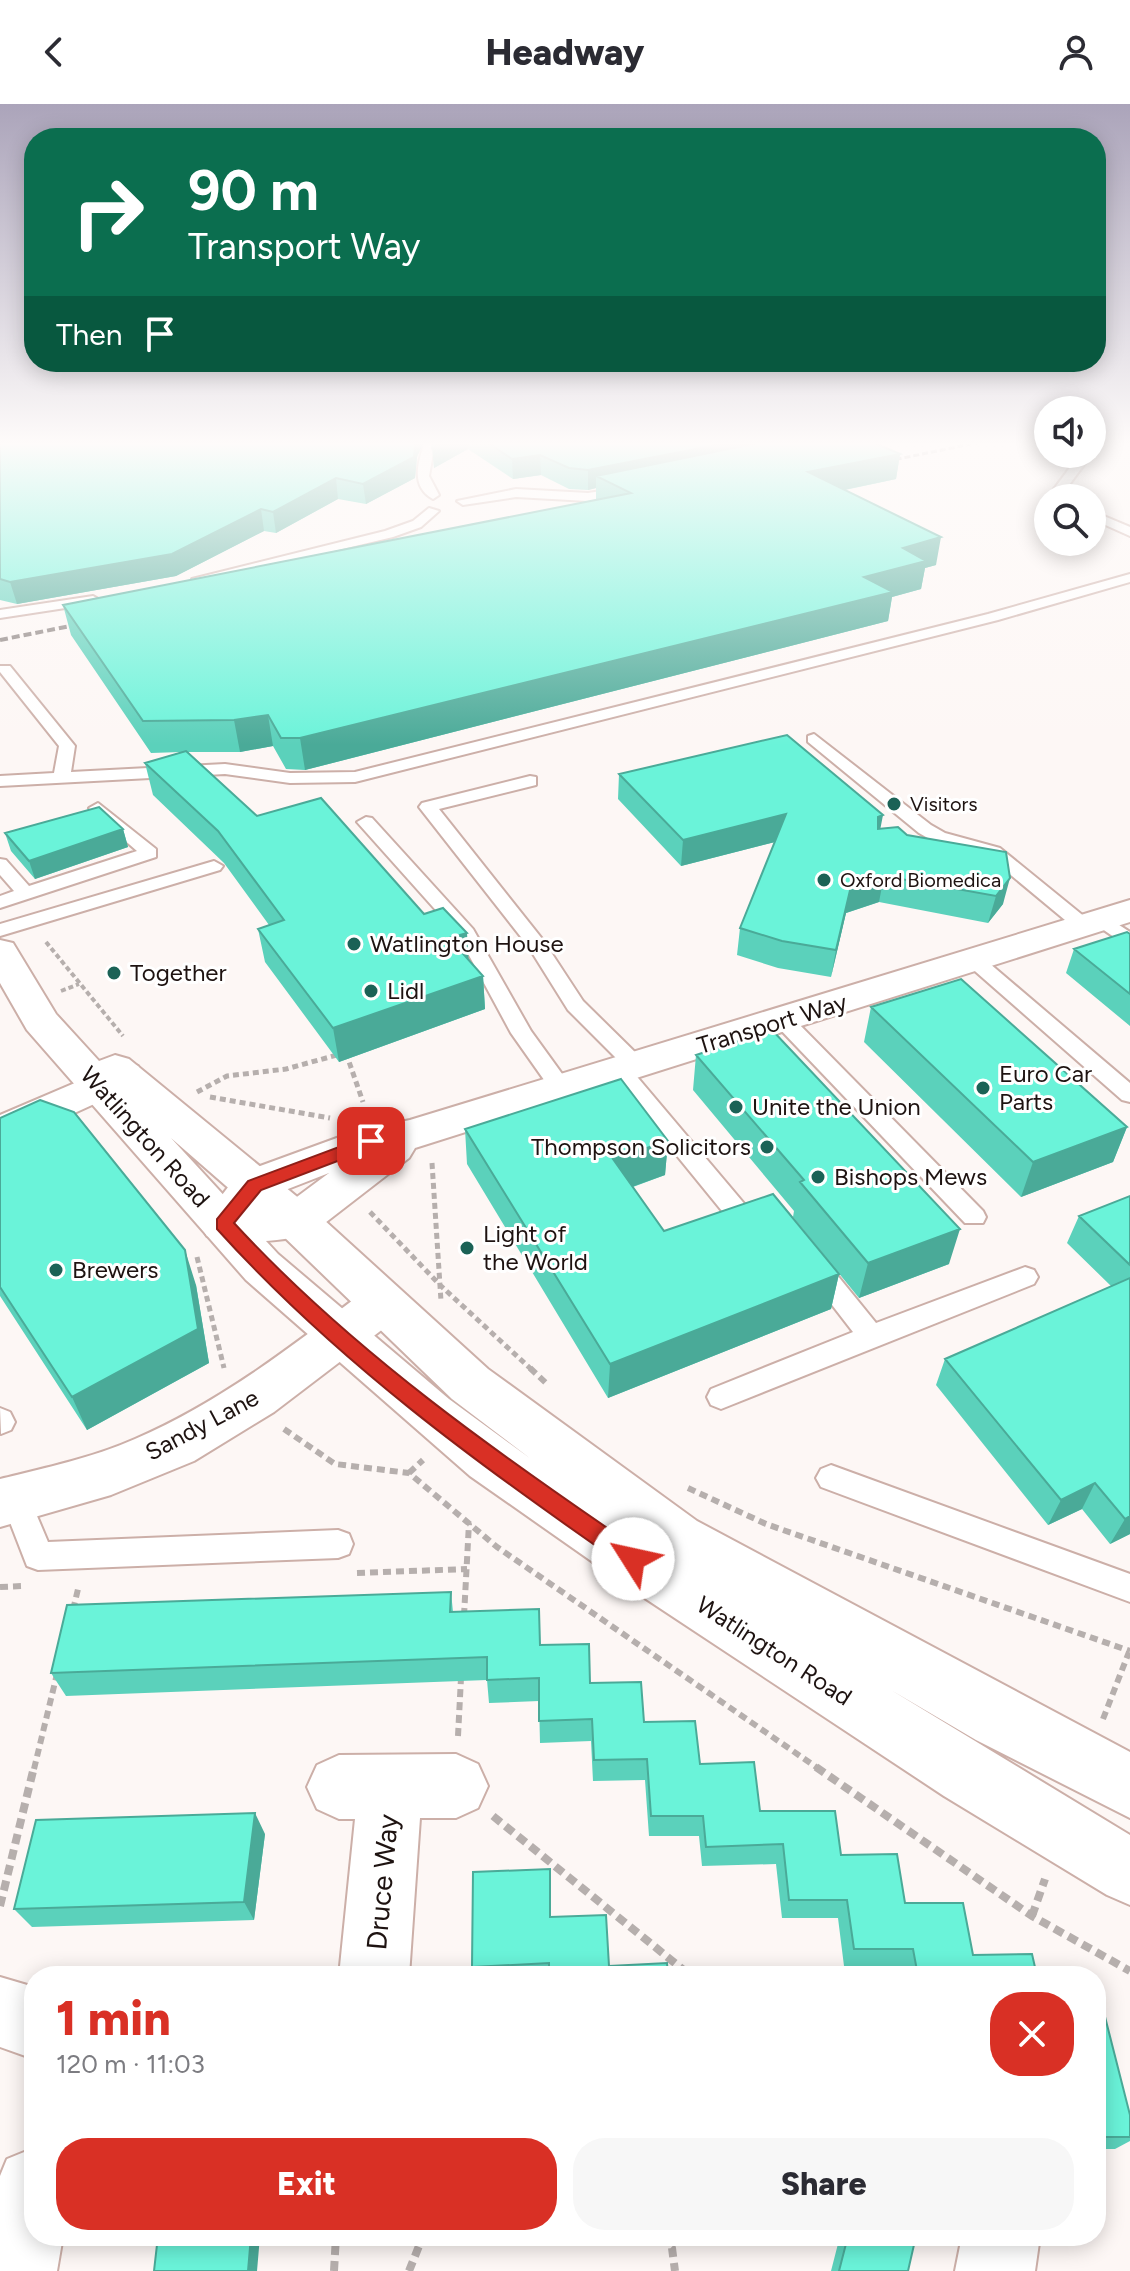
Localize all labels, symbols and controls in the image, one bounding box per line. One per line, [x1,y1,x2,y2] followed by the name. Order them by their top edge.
[32,30,76,74] icon: back
[1054,30,1098,74] icon: person
[486,31,644,74] text: Headway
[188,157,319,224] text: 90 m
[56,160,160,264] icon: right
[188,225,421,268] text: Transport Way
[138,312,182,356] icon: arrive
[56,316,122,353] text: Then
[1034,396,1106,556] map controls
[1034,396,1106,468] button: sound
[1034,484,1106,556] button: search
[910,792,978,816] place label: Visitors
[885,795,903,813] marker: Visitors
[840,868,1001,892] place label: Oxford Biomedica
[815,871,833,889] marker: Oxford Biomedica
[370,929,564,958] place label: Watlington House
[345,935,363,953] marker: Watlington House
[130,958,227,987] place label: Together
[105,964,123,982] marker: Together
[387,976,424,1005] place label: Lidl
[362,982,380,1000] marker: Lidl
[693,987,851,1060] street label: Transport Way
[999,1059,1092,1116] place label: Euro Car Parts
[75,1060,216,1213] street label: Watlington Road
[974,1079,992,1097] marker: Euro Car Parts
[752,1092,921,1121] place label: Unite the Union
[727,1098,745,1116] marker: Unite the Union
[337,1107,405,1175] pin
[349,1119,393,1163] icon: arrive
[531,1132,751,1161] place label: Thompson Solicitors
[758,1138,776,1156] marker: Thompson Solicitors
[834,1162,987,1191] place label: Bishops Mews
[809,1168,827,1186] marker: Bishops Mews
[483,1219,588,1276] place label: Light of the World
[458,1239,476,1257] marker: Light of the World
[72,1255,159,1284] place label: Brewers
[47,1261,65,1279] marker: Brewers
[140,1383,263,1467] street label: Sandy Lane
[591,1517,675,1601] position arrow
[691,1590,857,1712] street label: Watlington Road
[359,1812,405,1951] street label: Druce Way
[56,1989,171,2047] text: 1 min
[990,1992,1074,2076] button: close
[56,2048,205,2080] text: 120 m · 11:03
[56,2138,557,2230] button: Exit
[573,2138,1074,2230] button: Share

